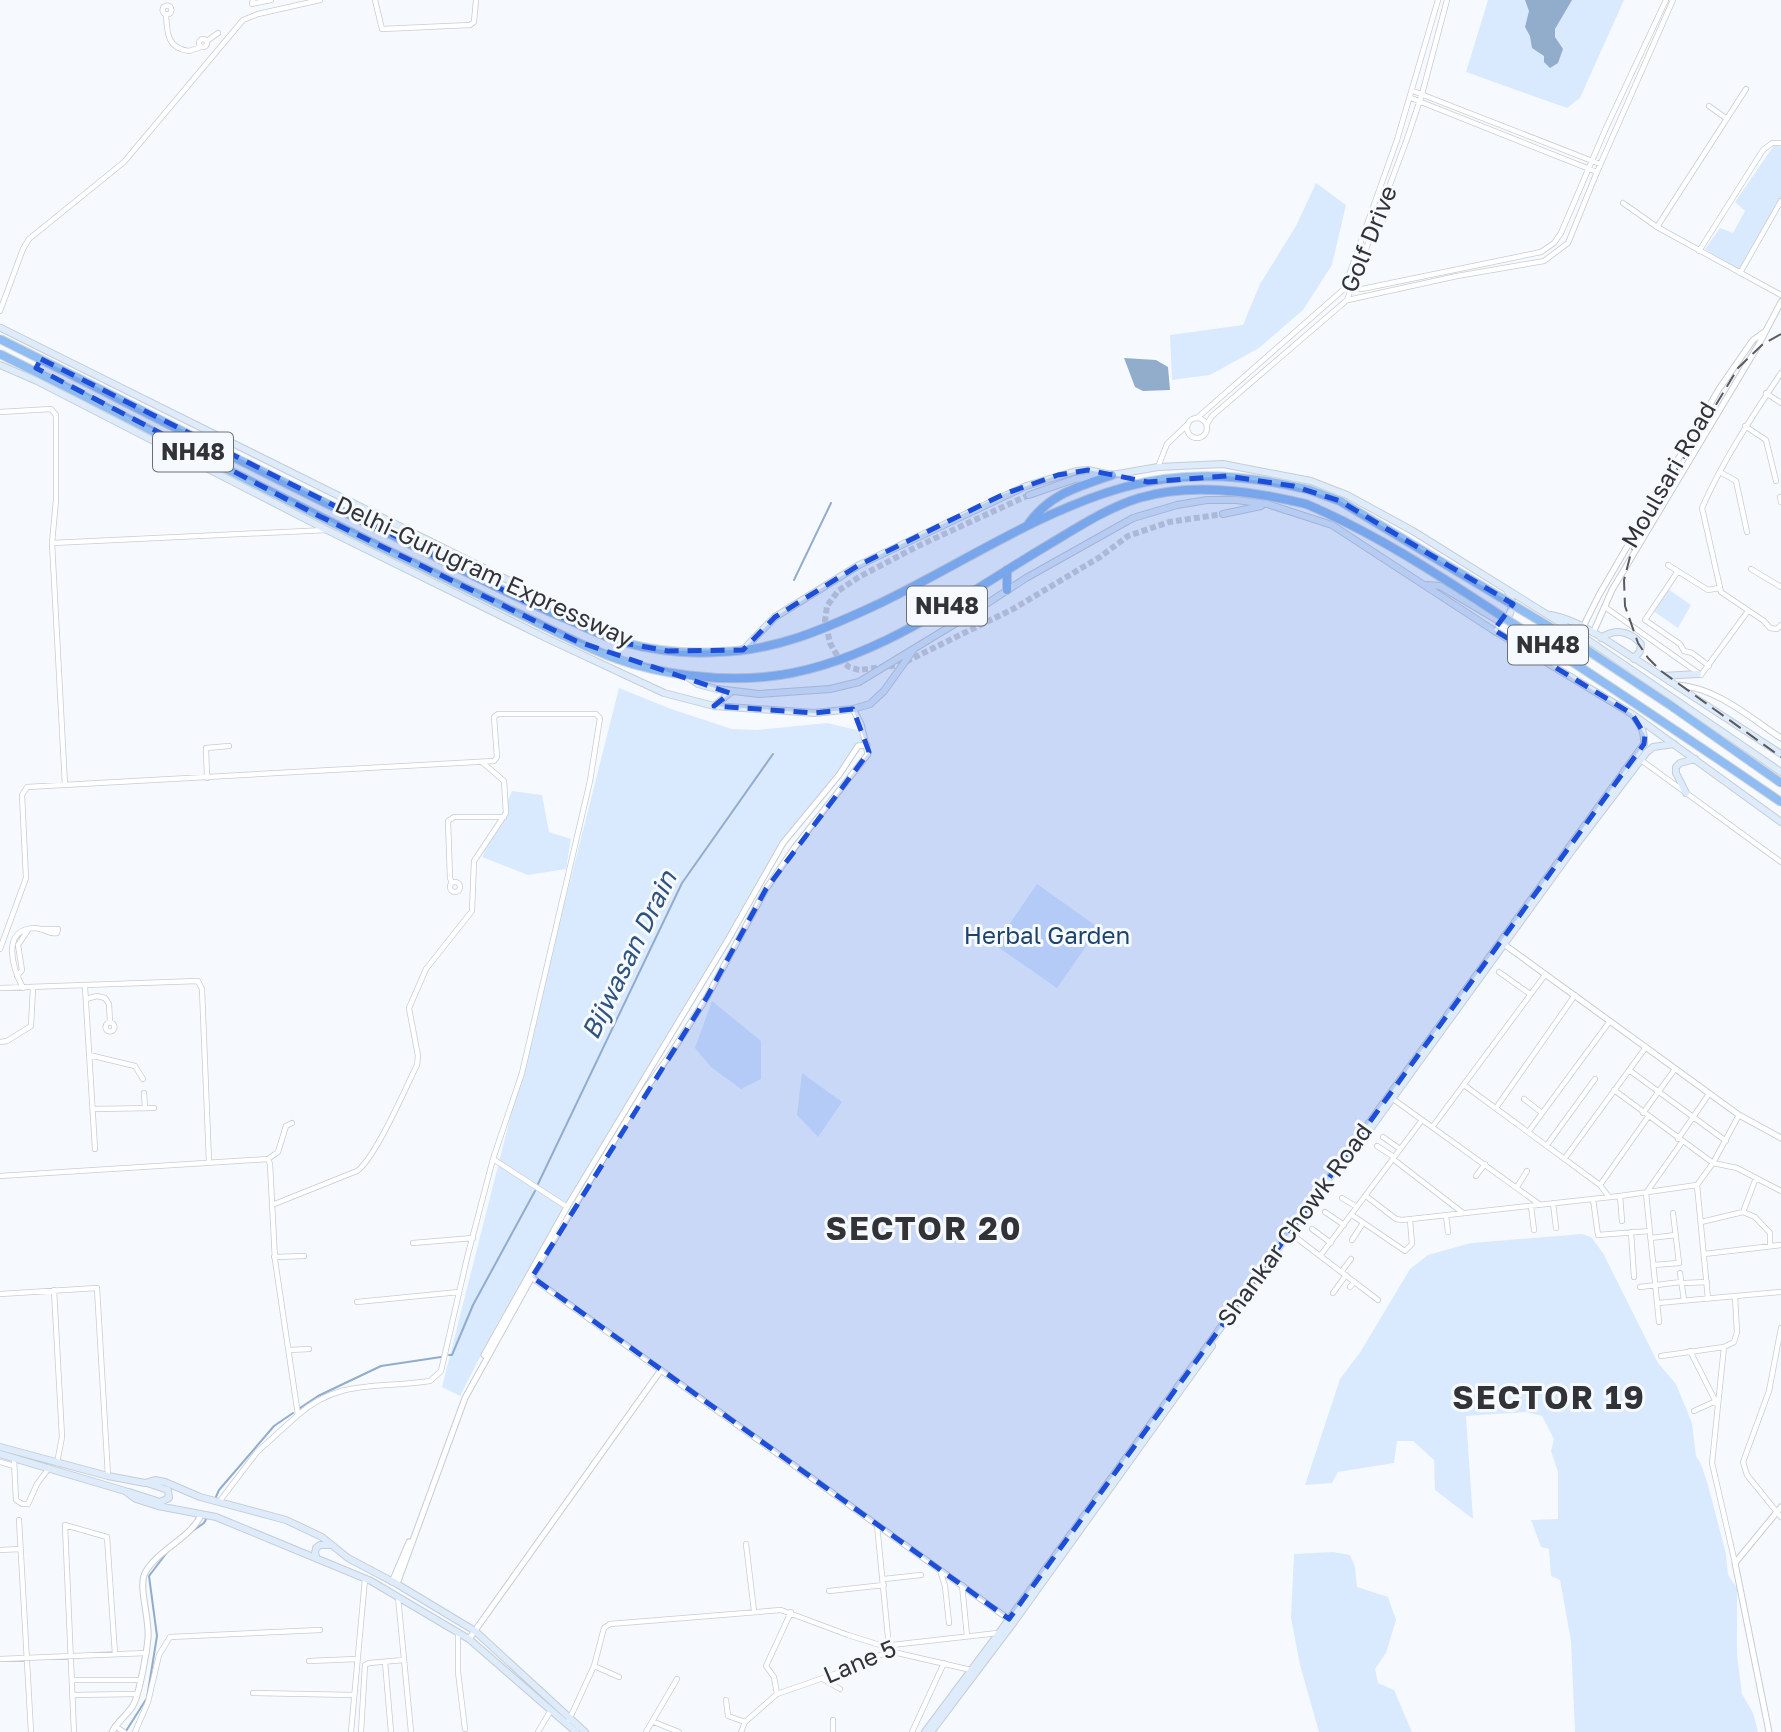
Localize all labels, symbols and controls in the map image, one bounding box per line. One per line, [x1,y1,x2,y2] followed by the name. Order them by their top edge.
[1333,181,1402,296] street label: Golf Drive
[1614,396,1721,553] street label: Moulsari Road
[153,432,233,472] road number: NH48
[331,489,638,653] street label: Delhi-Gurugram Expressway
[907,586,987,626] road number: NH48
[1508,625,1588,664] road number: NH48
[574,865,683,1044] water label: Bijwasan Drain
[964,920,1130,949] park label: Herbal Garden
[1210,1117,1377,1331] street label: Shankar Chowk Road
[825,1209,1023,1247] district label: SECTOR 20
[1452,1378,1646,1416] district label: SECTOR 19
[819,1632,900,1689] street label: Lane 5

